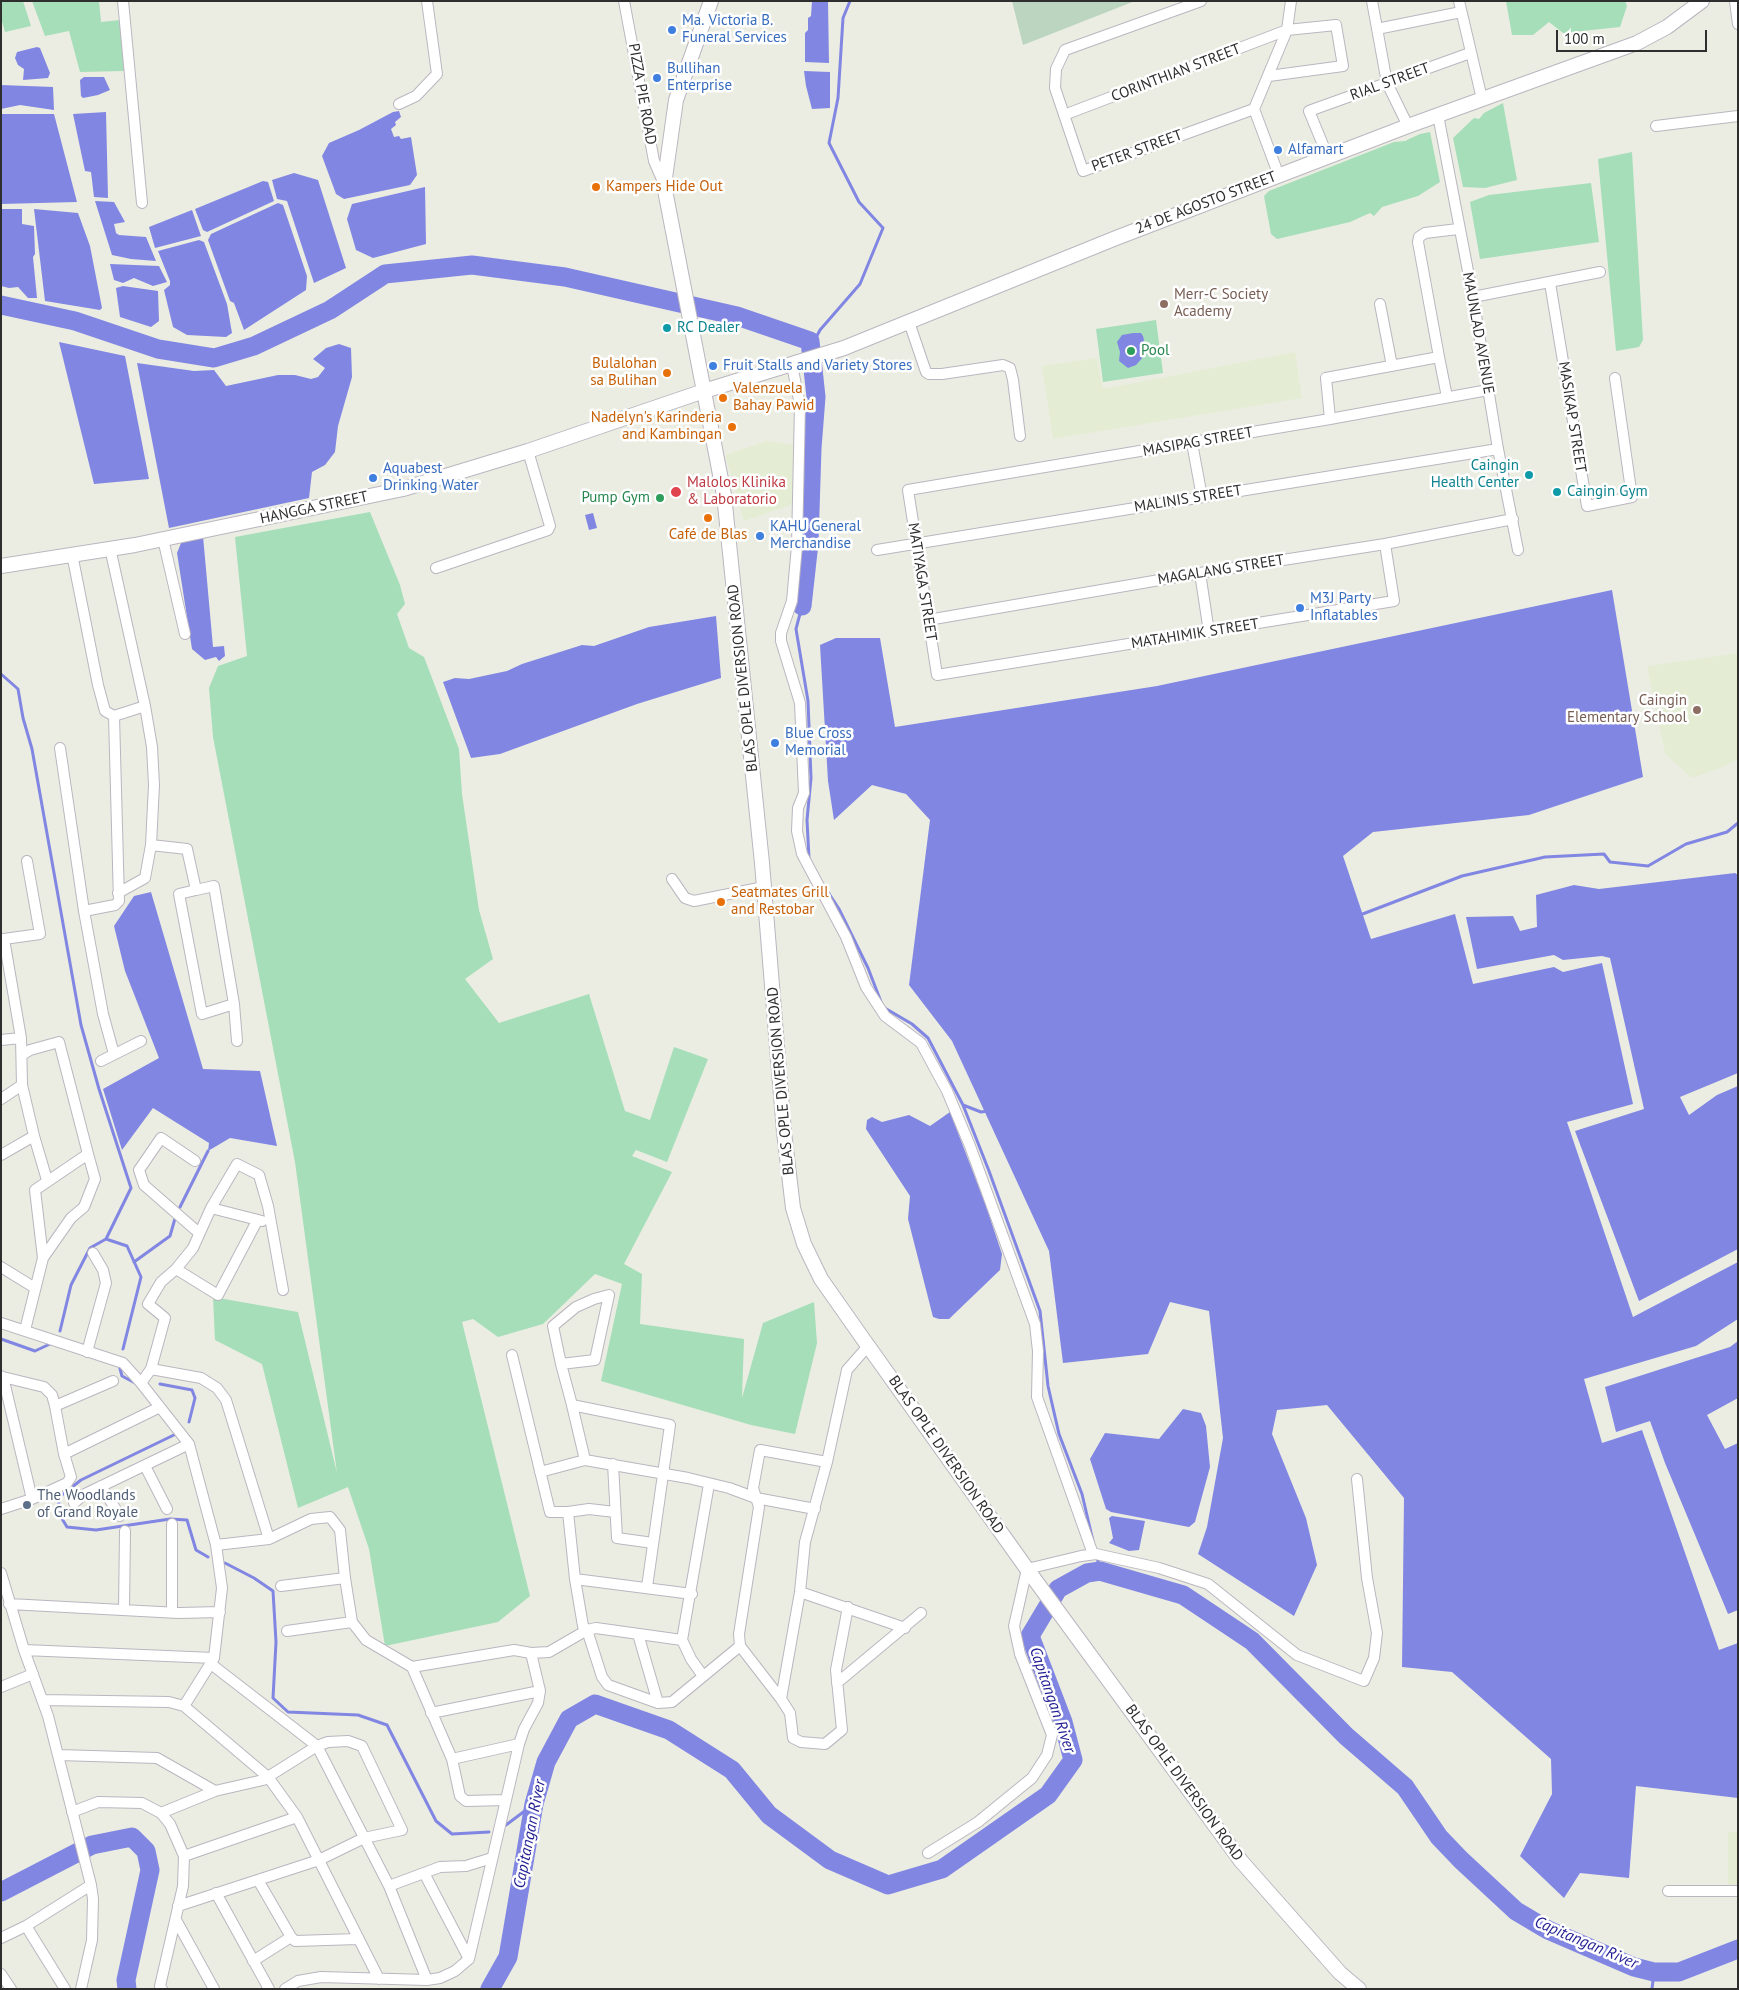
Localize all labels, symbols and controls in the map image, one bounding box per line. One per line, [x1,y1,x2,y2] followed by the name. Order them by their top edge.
[682,12,787,47] place label: Ma. Victoria B. Funeral Services
[1559,20,1710,52] scale bar
[666,24,678,36] marker: Ma. Victoria B. Funeral Services
[1564,29,1605,48] text: 100 m
[1109,40,1243,106] street label: CORINTHIAN STREET
[624,42,660,146] street label: PIZZA PIE ROAD
[1348,59,1432,105] street label: RIAL STREET
[667,60,732,95] place label: Bullihan Enterprise
[651,72,663,84] marker: Bullihan Enterprise
[1089,126,1185,176] street label: PETER STREET
[1288,141,1344,159] place label: Alfamart
[1272,144,1284,156] marker: Alfamart
[1133,168,1279,238] street label: 24 DE AGOSTO STREET
[606,178,723,196] place label: Kampers Hide Out
[590,181,602,193] marker: Kampers Hide Out
[1458,271,1498,395] street label: MAUNLAD AVENUE
[1174,286,1268,321] place label: Merr-C Society Academy
[1158,298,1170,310] marker: Merr-C Society Academy
[677,319,740,337] place label: RC Dealer
[661,322,673,334] marker: RC Dealer
[1141,342,1169,360] place label: Pool
[1125,345,1137,357] marker: Pool
[590,355,657,390] place label: Bulalohan sa Bulihan
[723,357,912,375] place label: Fruit Stalls and Variety Stores
[707,360,719,372] marker: Fruit Stalls and Variety Stores
[1554,360,1590,474] street label: MASIKAP STREET
[661,367,673,379] marker: Bulalohan sa Bulihan
[733,380,814,415] place label: Valenzuela Bahay Pawid
[717,392,729,404] marker: Valenzuela Bahay Pawid
[591,409,722,444] place label: Nadelyn's Karinderia and Kambingan
[726,421,738,433] marker: Nadelyn's Karinderia and Kambingan
[1141,423,1255,461] street label: MASIPAG STREET
[1431,457,1519,492] place label: Caingin Health Center
[383,460,478,495] place label: Aquabest Drinking Water
[1523,469,1535,481] marker: Caingin Health Center
[367,472,379,484] marker: Aquabest Drinking Water
[687,474,786,509] place label: Malolos Klinika & Laboratorio
[1133,482,1243,516] street label: MALINIS STREET
[1567,483,1648,501] place label: Caingin Gym
[669,485,683,499] marker: Malolos Klinika & Laboratorio
[1551,486,1563,498] marker: Caingin Gym
[258,488,370,528] street label: HANGGA STREET
[581,489,650,507] place label: Pump Gym
[654,492,666,504] marker: Pump Gym
[702,512,714,524] marker: Café de Blas
[770,518,861,553] place label: KAHU General Merchandise
[904,522,940,642] street label: MATIYAGA STREET
[669,526,747,544] place label: Café de Blas
[754,530,766,542] marker: KAHU General Merchandise
[1157,551,1285,589] street label: MAGALANG STREET
[724,583,762,773] street label: BLAS OPLE DIVERSION ROAD
[1310,590,1378,625] place label: M3J Party Inflatables
[1294,602,1306,614] marker: M3J Party Inflatables
[1130,615,1260,653] street label: MATAHIMIK STREET
[1567,692,1687,727] place label: Caingin Elementary School
[1691,704,1703,716] marker: Caingin Elementary School
[785,725,852,760] place label: Blue Cross Memorial
[769,737,781,749] marker: Blue Cross Memorial
[731,884,829,919] place label: Seatmates Grill and Restobar
[715,896,727,908] marker: Seatmates Grill and Restobar
[764,986,798,1176] street label: BLAS OPLE DIVERSION ROAD
[884,1372,1008,1538] street label: BLAS OPLE DIVERSION ROAD
[37,1487,138,1522] place label: The Woodlands of Grand Royale
[21,1499,33,1511] marker: The Woodlands of Grand Royale
[1025,1645,1079,1755] water label: Capitangan River
[1121,1701,1247,1865] street label: BLAS OPLE DIVERSION ROAD
[510,1778,550,1890] water label: Capitangan River
[1531,1913,1641,1973] water label: Capitangan River

